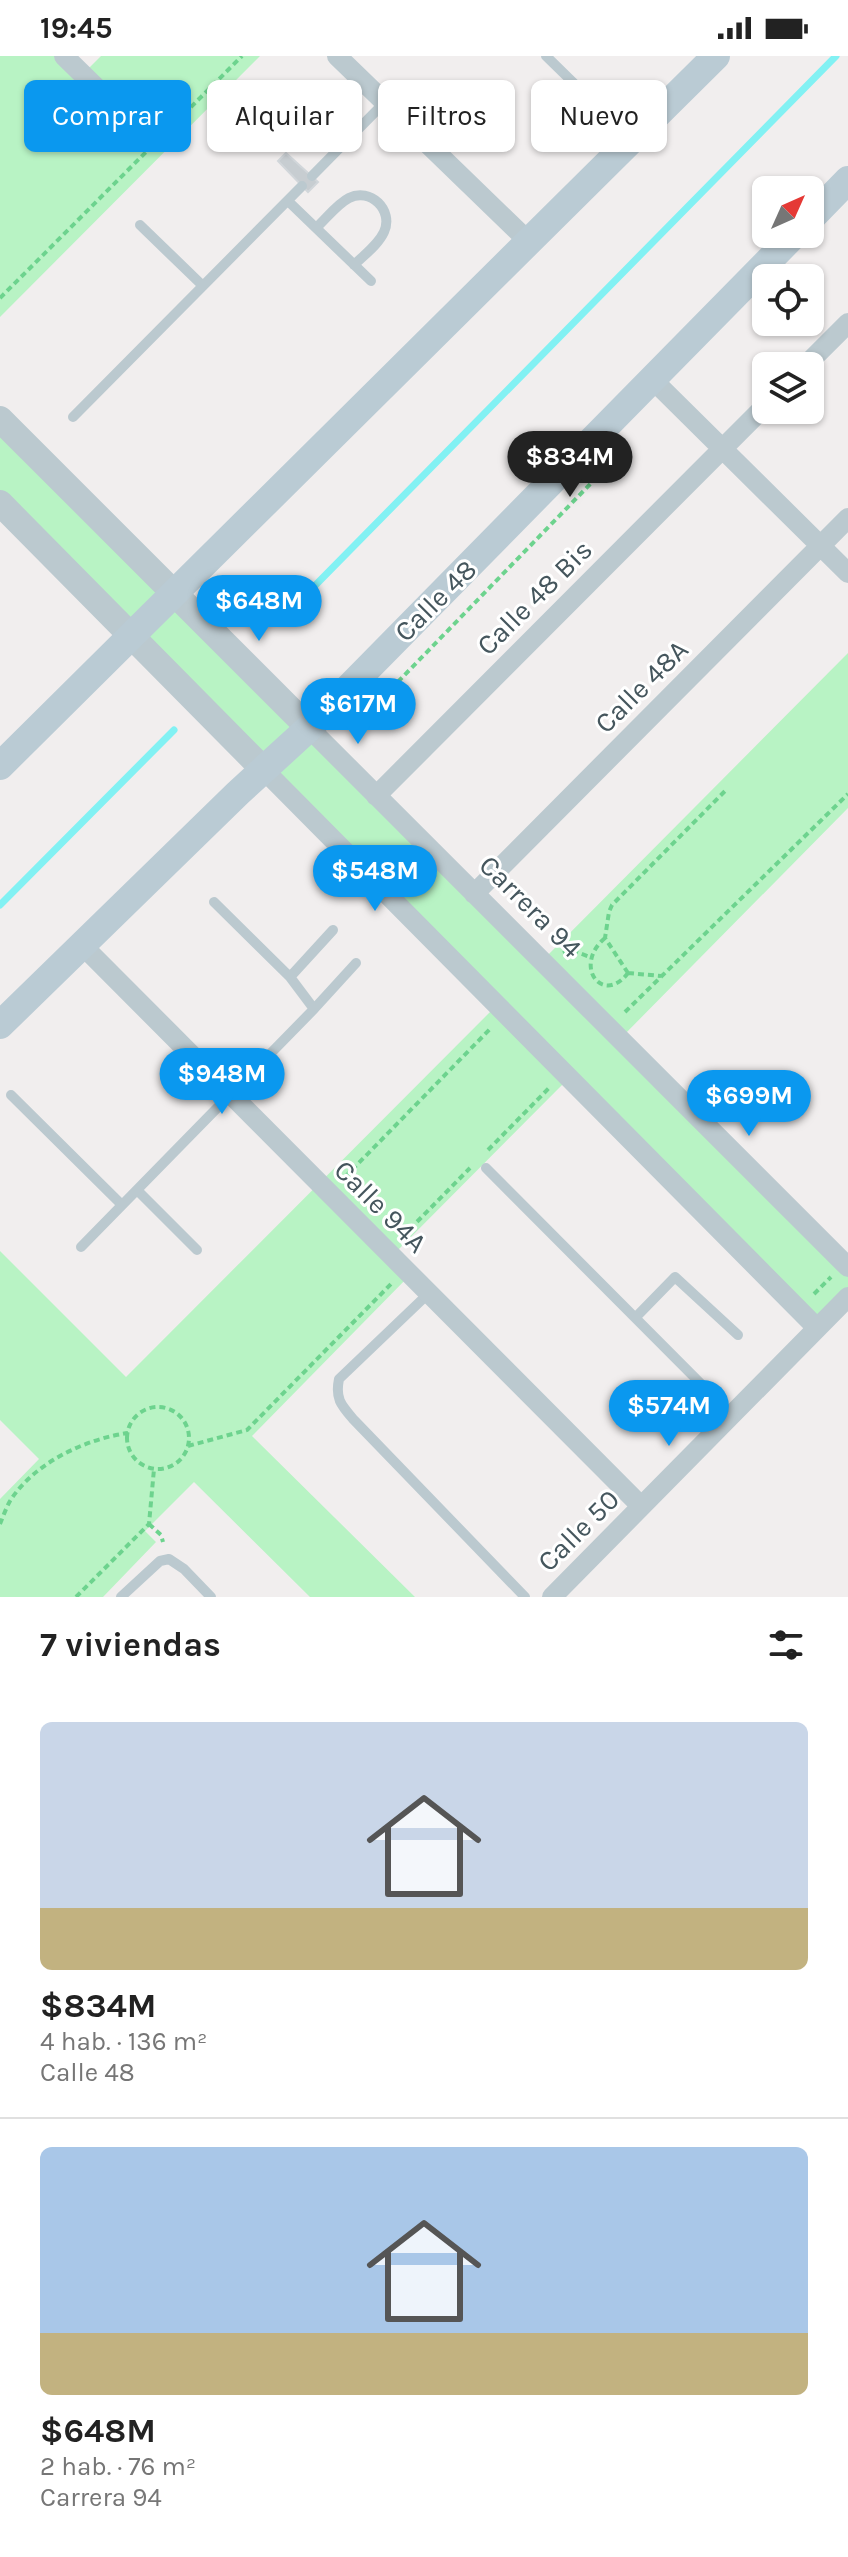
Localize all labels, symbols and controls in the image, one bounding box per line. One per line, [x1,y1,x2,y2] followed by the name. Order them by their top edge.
[40,10,112,46] text: 19:45
[24,80,191,152] chip: Comprar
[207,80,362,152] chip: Alquilar
[378,80,515,152] chip: Filtros
[531,80,667,152] chip: Nuevo
[752,176,824,248] north arrow
[752,176,824,424] map controls
[752,264,824,336] button: locate
[752,352,824,424] button: layers
[514,431,626,499] pin: $834M
[525,441,615,472] text: $834M
[470,533,599,662] street label: Calle 48 Bis
[388,553,483,648] street label: Calle 48
[203,575,315,643] pin: $648M
[215,585,303,616] text: $648M
[588,633,695,740] street label: Calle 48A
[302,678,414,746] pin: $617M
[319,688,397,719] text: $617M
[319,845,431,913] pin: $548M
[473,848,589,965] street label: Carrera 94
[331,855,419,886] text: $548M
[166,1048,278,1116] pin: $948M
[178,1058,266,1089] text: $948M
[693,1070,805,1138] pin: $699M
[705,1080,793,1111] text: $699M
[328,1153,434,1259] street label: Calle 94A
[613,1380,725,1448] pin: $574M
[627,1390,711,1421] text: $574M
[531,1483,626,1578] street label: Calle 50
[764,1623,808,1667] icon: filters
[40,1625,221,1665] text: 7 viviendas
[352,1774,496,1918] icon: home
[40,1986,157,2026] text: $834M
[40,2026,208,2057] text: 4 hab. · 136 m²
[40,2057,135,2088] text: Calle 48
[352,2199,496,2343] icon: home
[40,2411,156,2451] text: $648M
[40,2451,196,2482] text: 2 hab. · 76 m²
[40,2482,162,2513] text: Carrera 94

